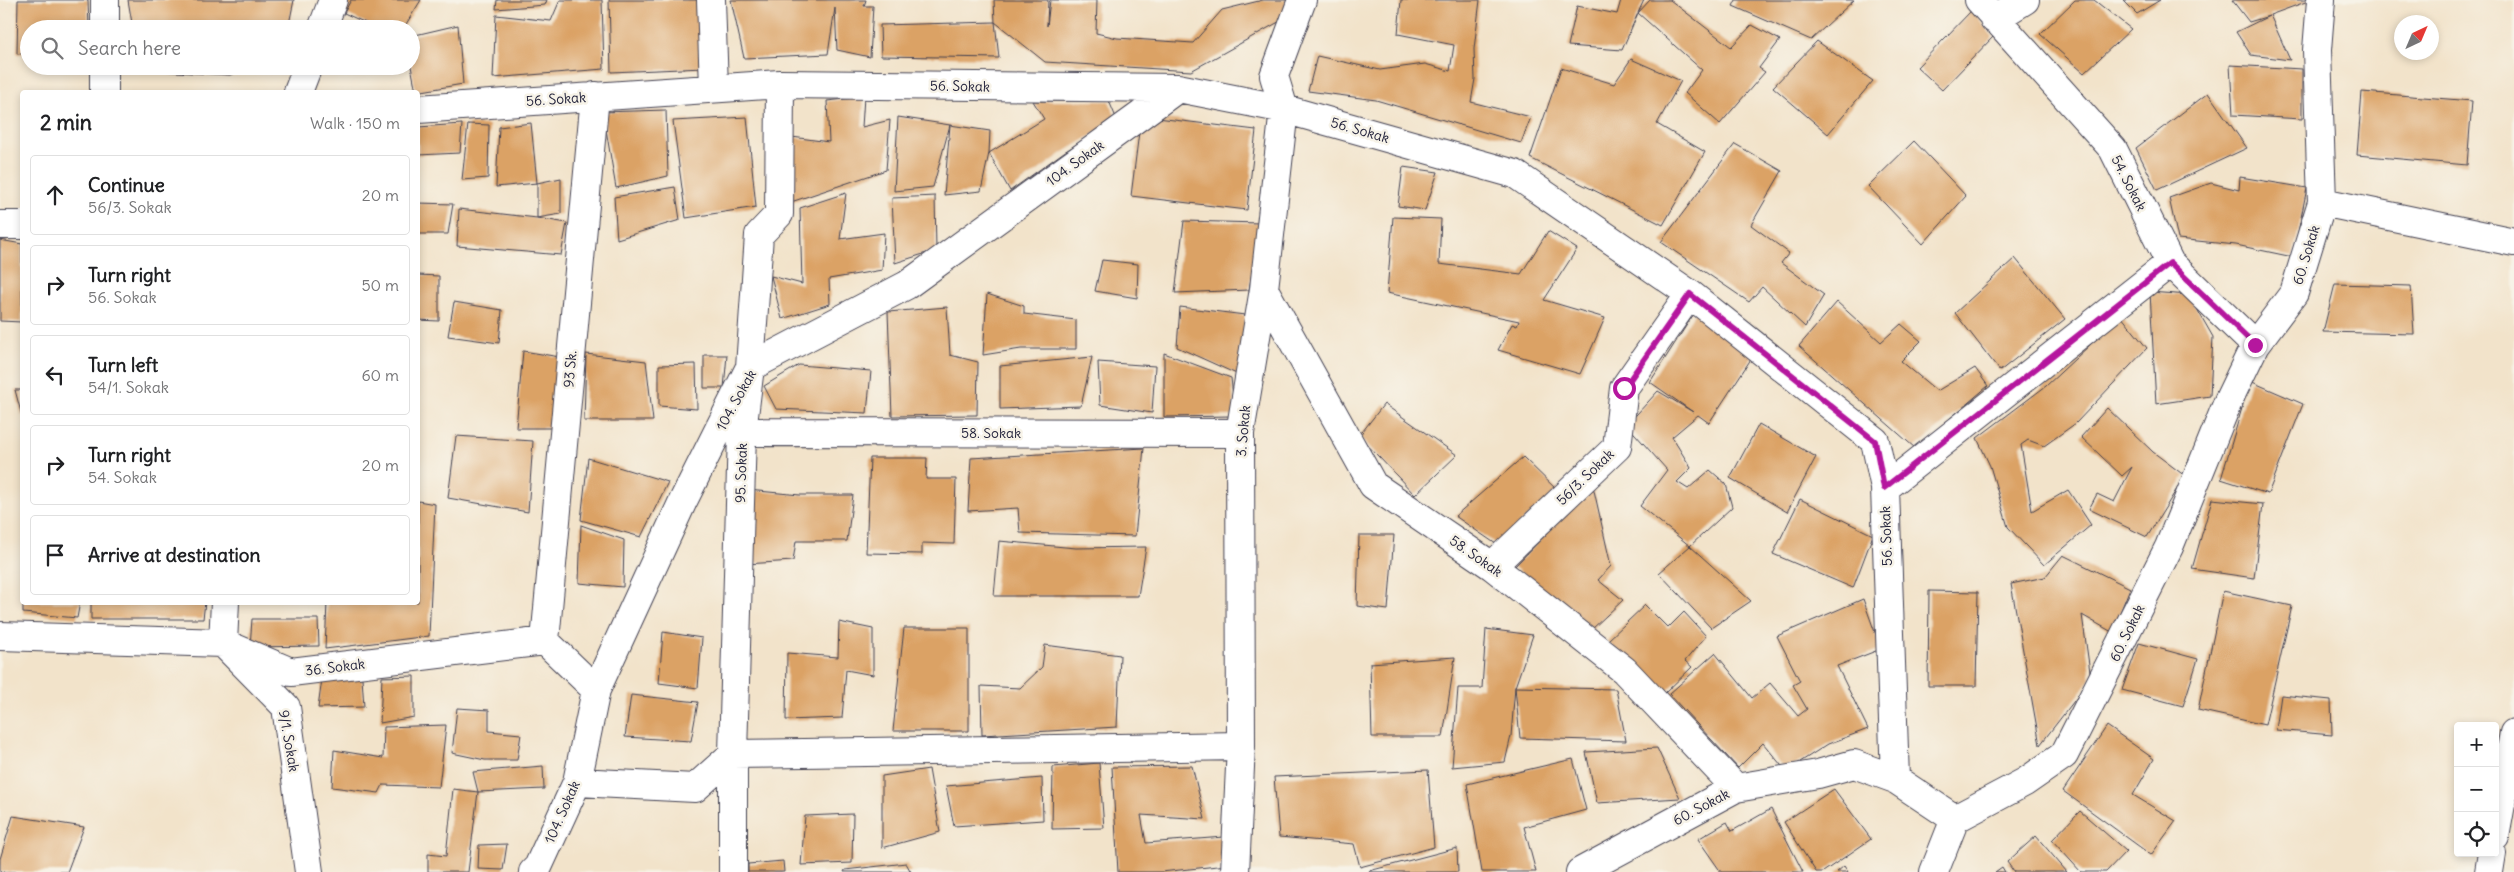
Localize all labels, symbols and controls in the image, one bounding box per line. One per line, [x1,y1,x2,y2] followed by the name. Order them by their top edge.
[2394,15,2439,60] north arrow
[20,20,420,75] search box
[38,34,66,62] icon: search
[78,36,181,60] text: Search here
[930,76,990,96] street label: 56. Sokak
[525,88,587,110] street label: 56. Sokak
[40,109,92,136] text: 2 min
[310,113,400,133] text: Walk · 150 m
[1329,113,1391,147] street label: 56. Sokak
[1043,136,1107,190] street label: 104. Sokak
[2107,152,2151,214] street label: 54. Sokak
[88,173,165,197] text: Continue
[41,181,69,209] icon: ahead
[362,185,399,205] text: 20 m
[88,197,172,217] text: 56/3. Sokak
[2288,223,2324,287] street label: 60. Sokak
[88,263,171,287] text: Turn right
[41,271,69,299] icon: right
[361,275,399,295] text: 50 m
[88,287,157,307] text: 56. Sokak
[2244,334,2267,357] route end
[559,350,581,388] street label: 93 Sk.
[88,353,158,377] text: Turn left
[41,361,69,389] icon: left
[361,365,399,385] text: 60 m
[712,366,760,434] street label: 104. Sokak
[88,377,169,397] text: 54/1. Sokak
[1613,377,1636,400] route start
[1232,404,1254,458] street label: 3. Sokak
[961,424,1021,442] street label: 58. Sokak
[88,443,171,467] text: Turn right
[731,443,751,503] street label: 95. Sokak
[1552,445,1618,509] street label: 56/3. Sokak
[41,451,69,479] icon: right
[362,455,399,475] text: 20 m
[88,467,157,487] text: 54. Sokak
[1876,506,1896,566] street label: 56. Sokak
[1446,531,1506,581] street label: 58. Sokak
[41,541,69,569] icon: arrive
[88,543,261,567] text: Arrive at destination
[2105,601,2149,665] street label: 60. Sokak
[304,654,366,680] street label: 36. Sokak
[275,709,303,773] street label: 9/1. Sokak
[2454,722,2499,857] map controls
[2454,722,2499,767] button: +
[2454,767,2499,812] button: −
[540,778,584,846] street label: 104. Sokak
[1670,785,1732,829] street label: 60. Sokak
[2454,812,2499,857] button: locate

